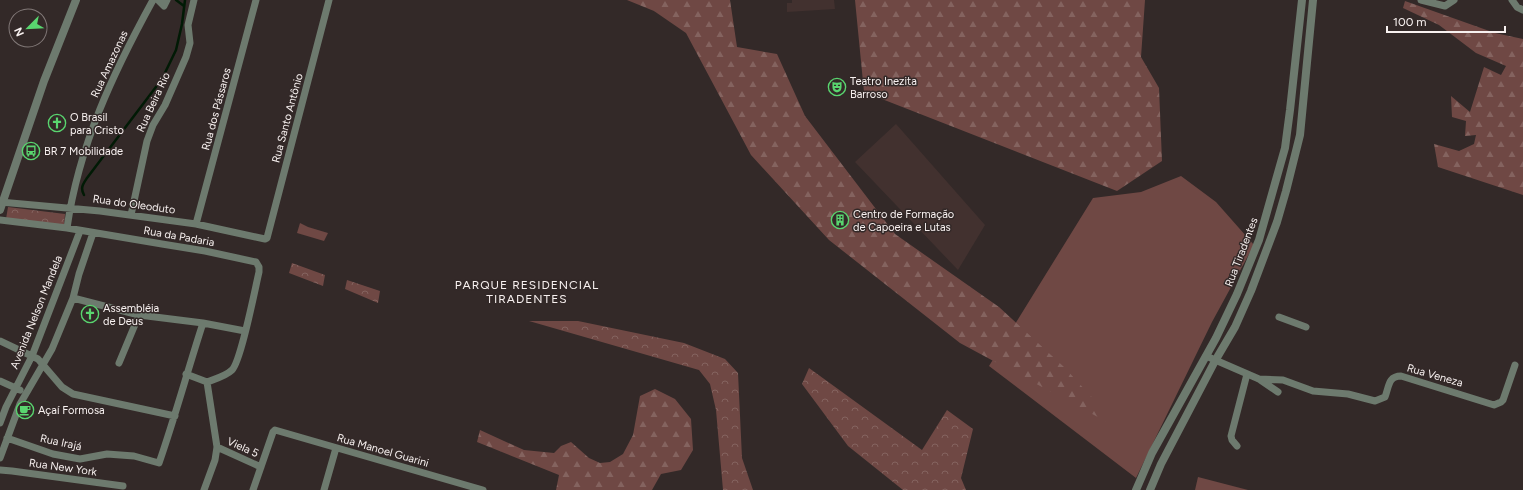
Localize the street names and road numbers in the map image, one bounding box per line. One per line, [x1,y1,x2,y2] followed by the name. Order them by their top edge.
[88,29,131,100] street label: Rua Amazonas
[199,66,234,152] street label: Rua dos Pássaros
[134,70,173,134] street label: Rua Beira Rio
[269,72,306,164] street label: Rua Santo Antônio
[92,192,176,217] street label: Rua do Oleoduto
[1222,216,1261,289] street label: Rua Tiradentes
[142,224,215,249] street label: Rua da Padaria
[8,254,65,371] street label: Avenida Nelson Mandela
[1405,361,1464,390] street label: Rua Veneza
[335,431,430,470] street label: Rua Manoel Guarini
[39,432,83,453] street label: Rua Irajá
[225,435,261,460] street label: Viela 5
[28,456,98,479] street label: Rua New York

